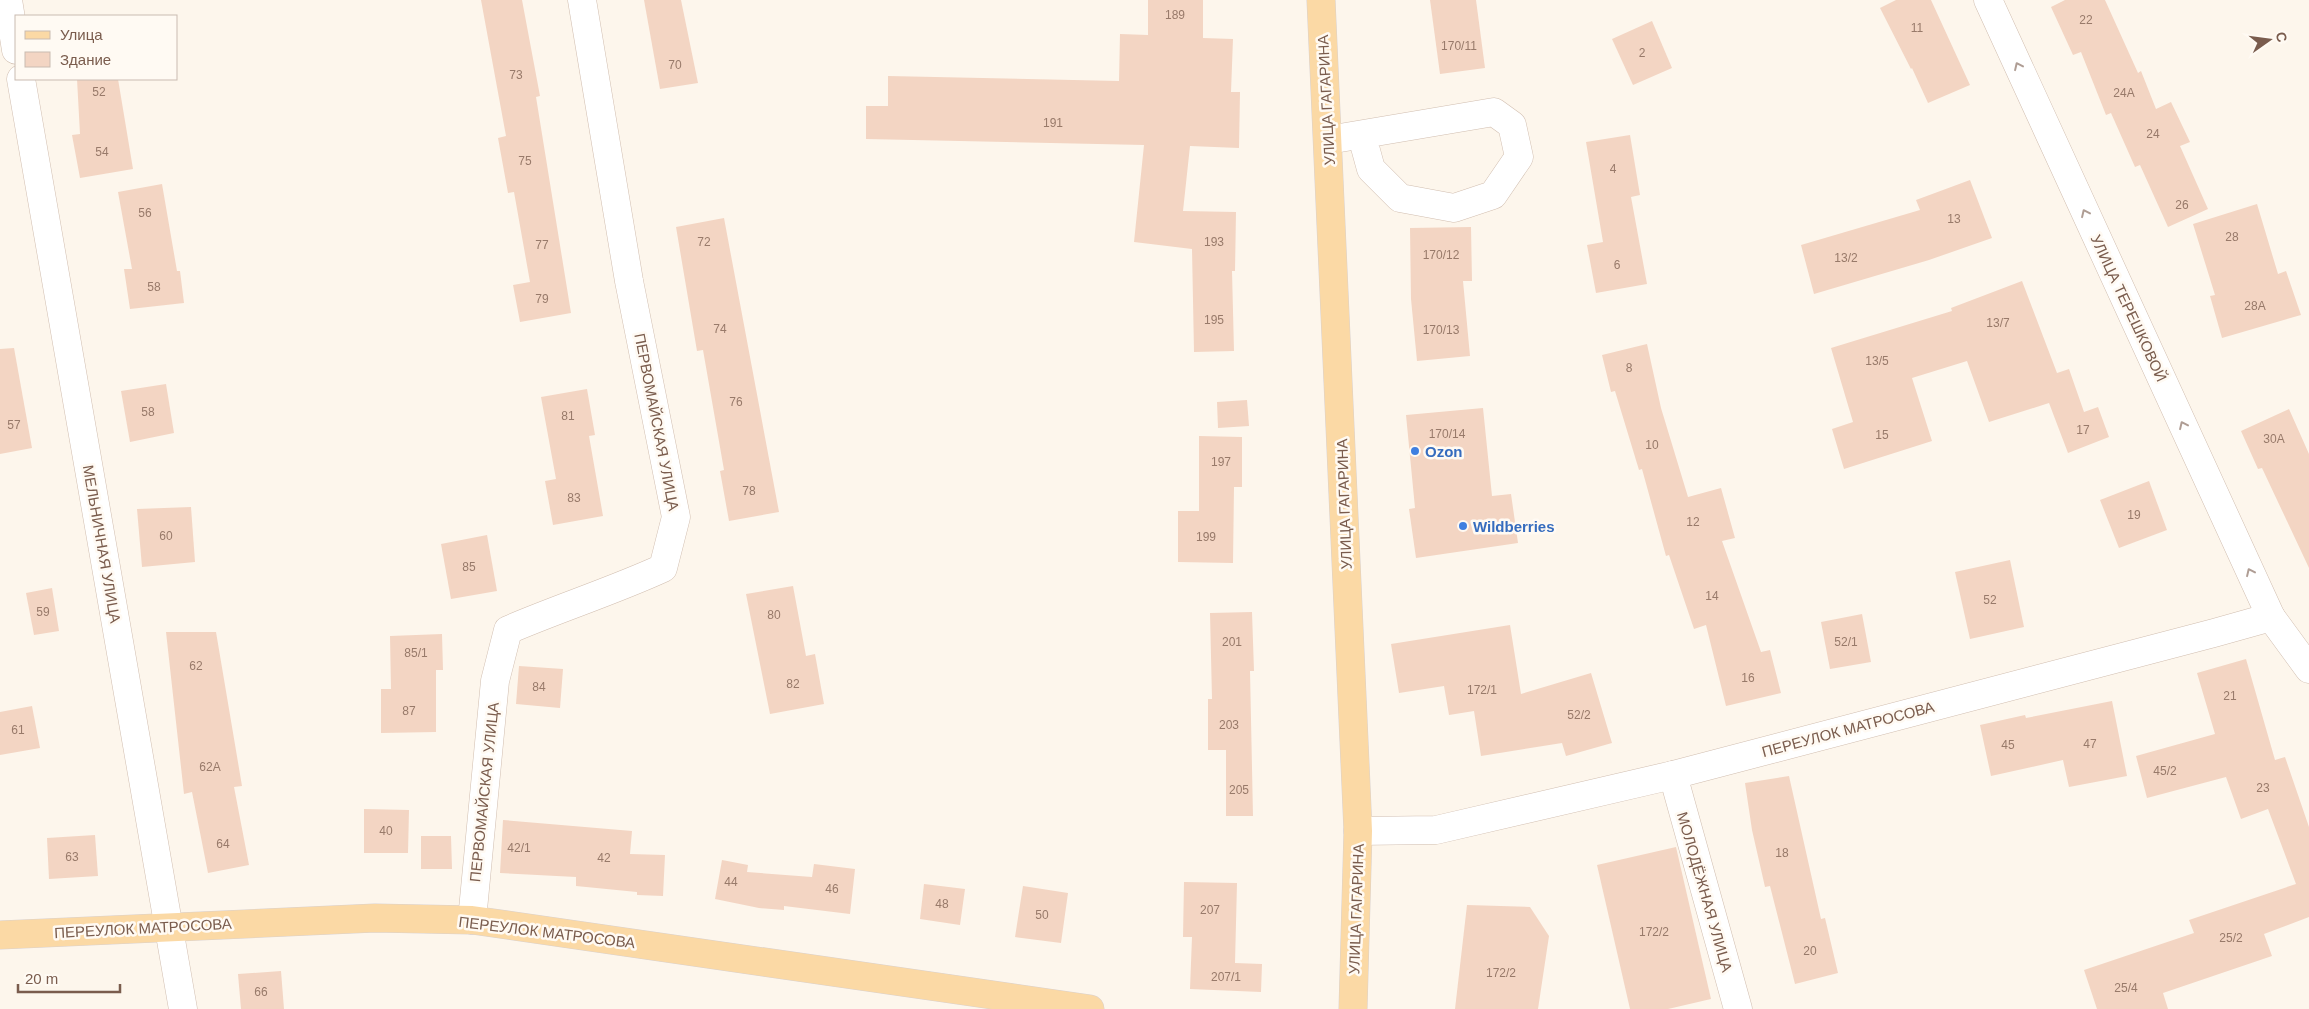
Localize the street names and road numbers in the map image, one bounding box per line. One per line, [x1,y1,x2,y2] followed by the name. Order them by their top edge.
[1314,34,1338,166] street label: УЛИЦА ГАГАРИНА
[2087,232,2171,384] street label: УЛИЦА ТЕРЕШКОВОЙ
[631,332,683,512] street label: ПЕРВОМАЙСКАЯ УЛИЦА
[1333,438,1355,570] street label: УЛИЦА ГАГАРИНА
[80,464,124,624] street label: МЕЛЬНИЧНАЯ УЛИЦА
[1760,698,1936,760] street label: ПЕРЕУЛОК МАТРОСОВА
[466,701,502,883] street label: ПЕРВОМАЙСКАЯ УЛИЦА
[1674,810,1736,974] street label: МОЛОДЁЖНАЯ УЛИЦА
[1345,843,1367,975] street label: УЛИЦА ГАГАРИНА
[458,913,636,951] street label: ПЕРЕУЛОК МАТРОСОВА
[54,915,232,941] street label: ПЕРЕУЛОК МАТРОСОВА

